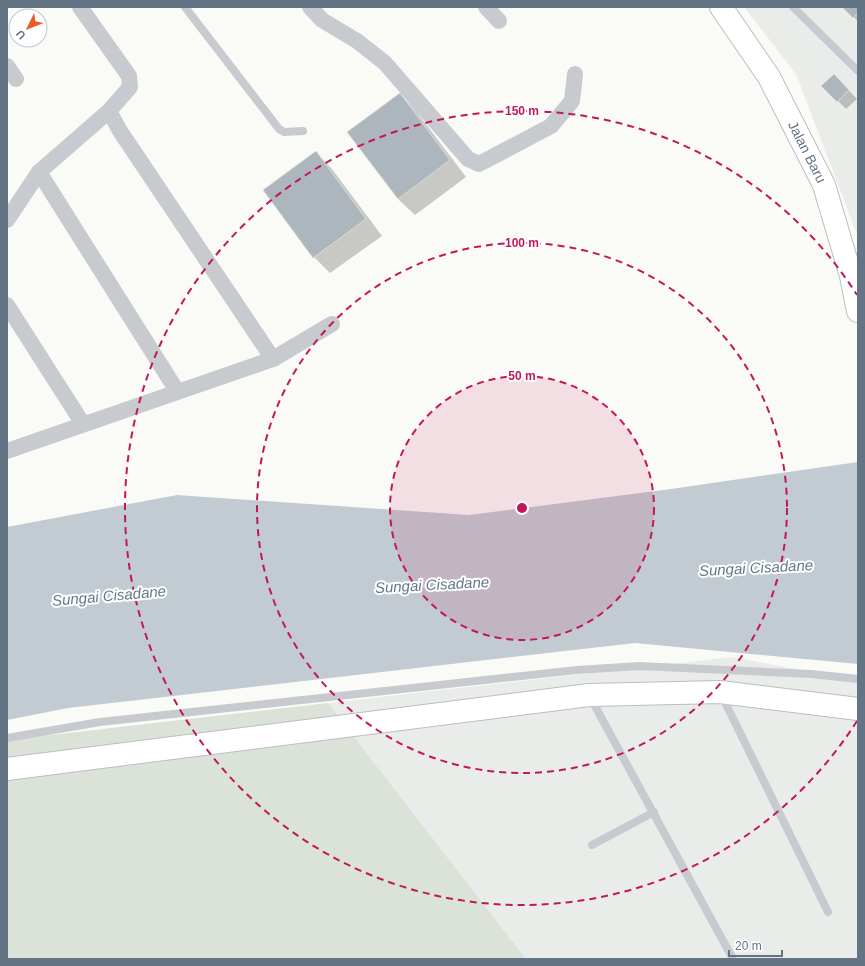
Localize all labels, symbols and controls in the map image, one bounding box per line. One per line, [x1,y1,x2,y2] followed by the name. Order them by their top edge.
[8,8,48,48] north arrow
[14,28,28,42] text: U
[505,104,539,118] text: 150 m
[785,118,830,185] street label: Jalan Baru
[505,236,539,250] text: 100 m
[508,369,536,383] text: 50 m
[515,501,529,515] centre of rings
[698,556,813,579] water label: Sungai Cisadane
[374,573,489,596] water label: Sungai Cisadane
[51,582,167,609] water label: Sungai Cisadane
[729,932,782,958] scale bar
[735,939,762,953] text: 20 m

